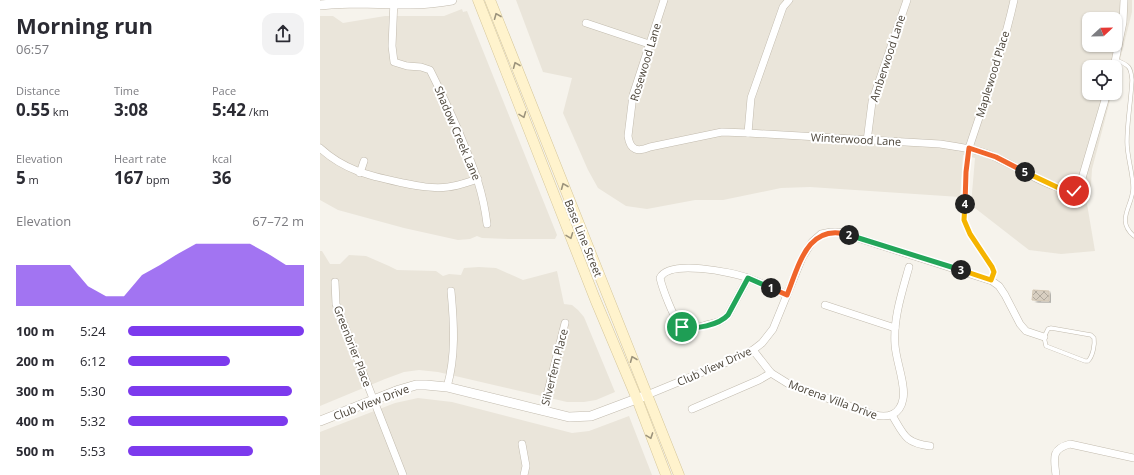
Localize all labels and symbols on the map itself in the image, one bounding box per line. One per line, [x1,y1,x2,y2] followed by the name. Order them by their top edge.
[1082,12,1122,52] north arrow
[494,13,502,21] one-way arrow
[866,13,908,103] street label: Amberwood Lane
[626,21,664,103] street label: Rosewood Lane
[972,29,1012,119] street label: Maplewood Place
[513,61,521,68] one-way arrow
[431,84,485,182] street label: Shadow Creek Lane
[518,111,526,118] one-way arrow
[810,129,902,149] street label: Winterwood Lane
[1015,162,1035,182] pin: 5
[1057,174,1091,208] pin
[560,182,568,189] one-way arrow
[955,194,975,214] pin: 4
[562,197,606,279] street label: Base Line Street
[839,225,859,245] pin: 2
[565,232,573,239] one-way arrow
[951,260,971,280] pin: 3
[761,278,781,298] pin: 1
[331,303,375,389] street label: Greenbrier Place
[665,310,699,344] pin
[537,327,571,407] street label: Silverfern Place
[674,343,754,389] street label: Club View Drive
[629,355,637,362] one-way arrow
[786,376,880,422] street label: Morena Villa Drive
[331,381,411,423] street label: Club View Drive
[646,432,654,439] one-way arrow

